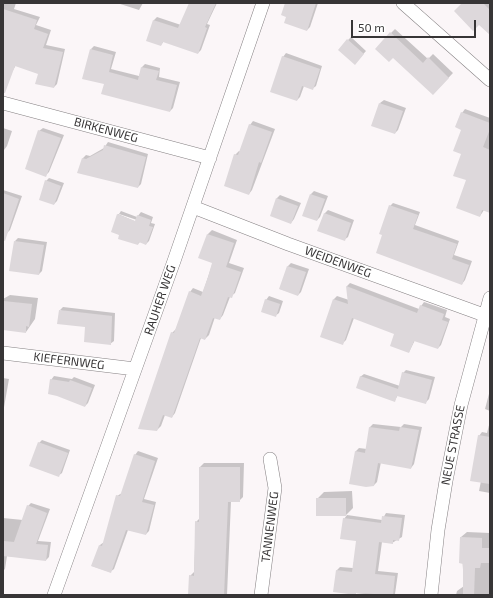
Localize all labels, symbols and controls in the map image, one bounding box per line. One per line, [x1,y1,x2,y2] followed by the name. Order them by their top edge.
[353,12,478,38] scale bar
[358,20,385,34] text: 50 m
[72,115,140,145] street label: BIRKENWEG
[303,243,373,281] street label: WEIDENWEG
[141,263,179,337] street label: RAUHER WEG
[33,349,105,373] street label: KIEFERNWEG
[438,404,468,486] street label: NEUE STRASSE
[259,491,281,563] street label: TANNENWEG

